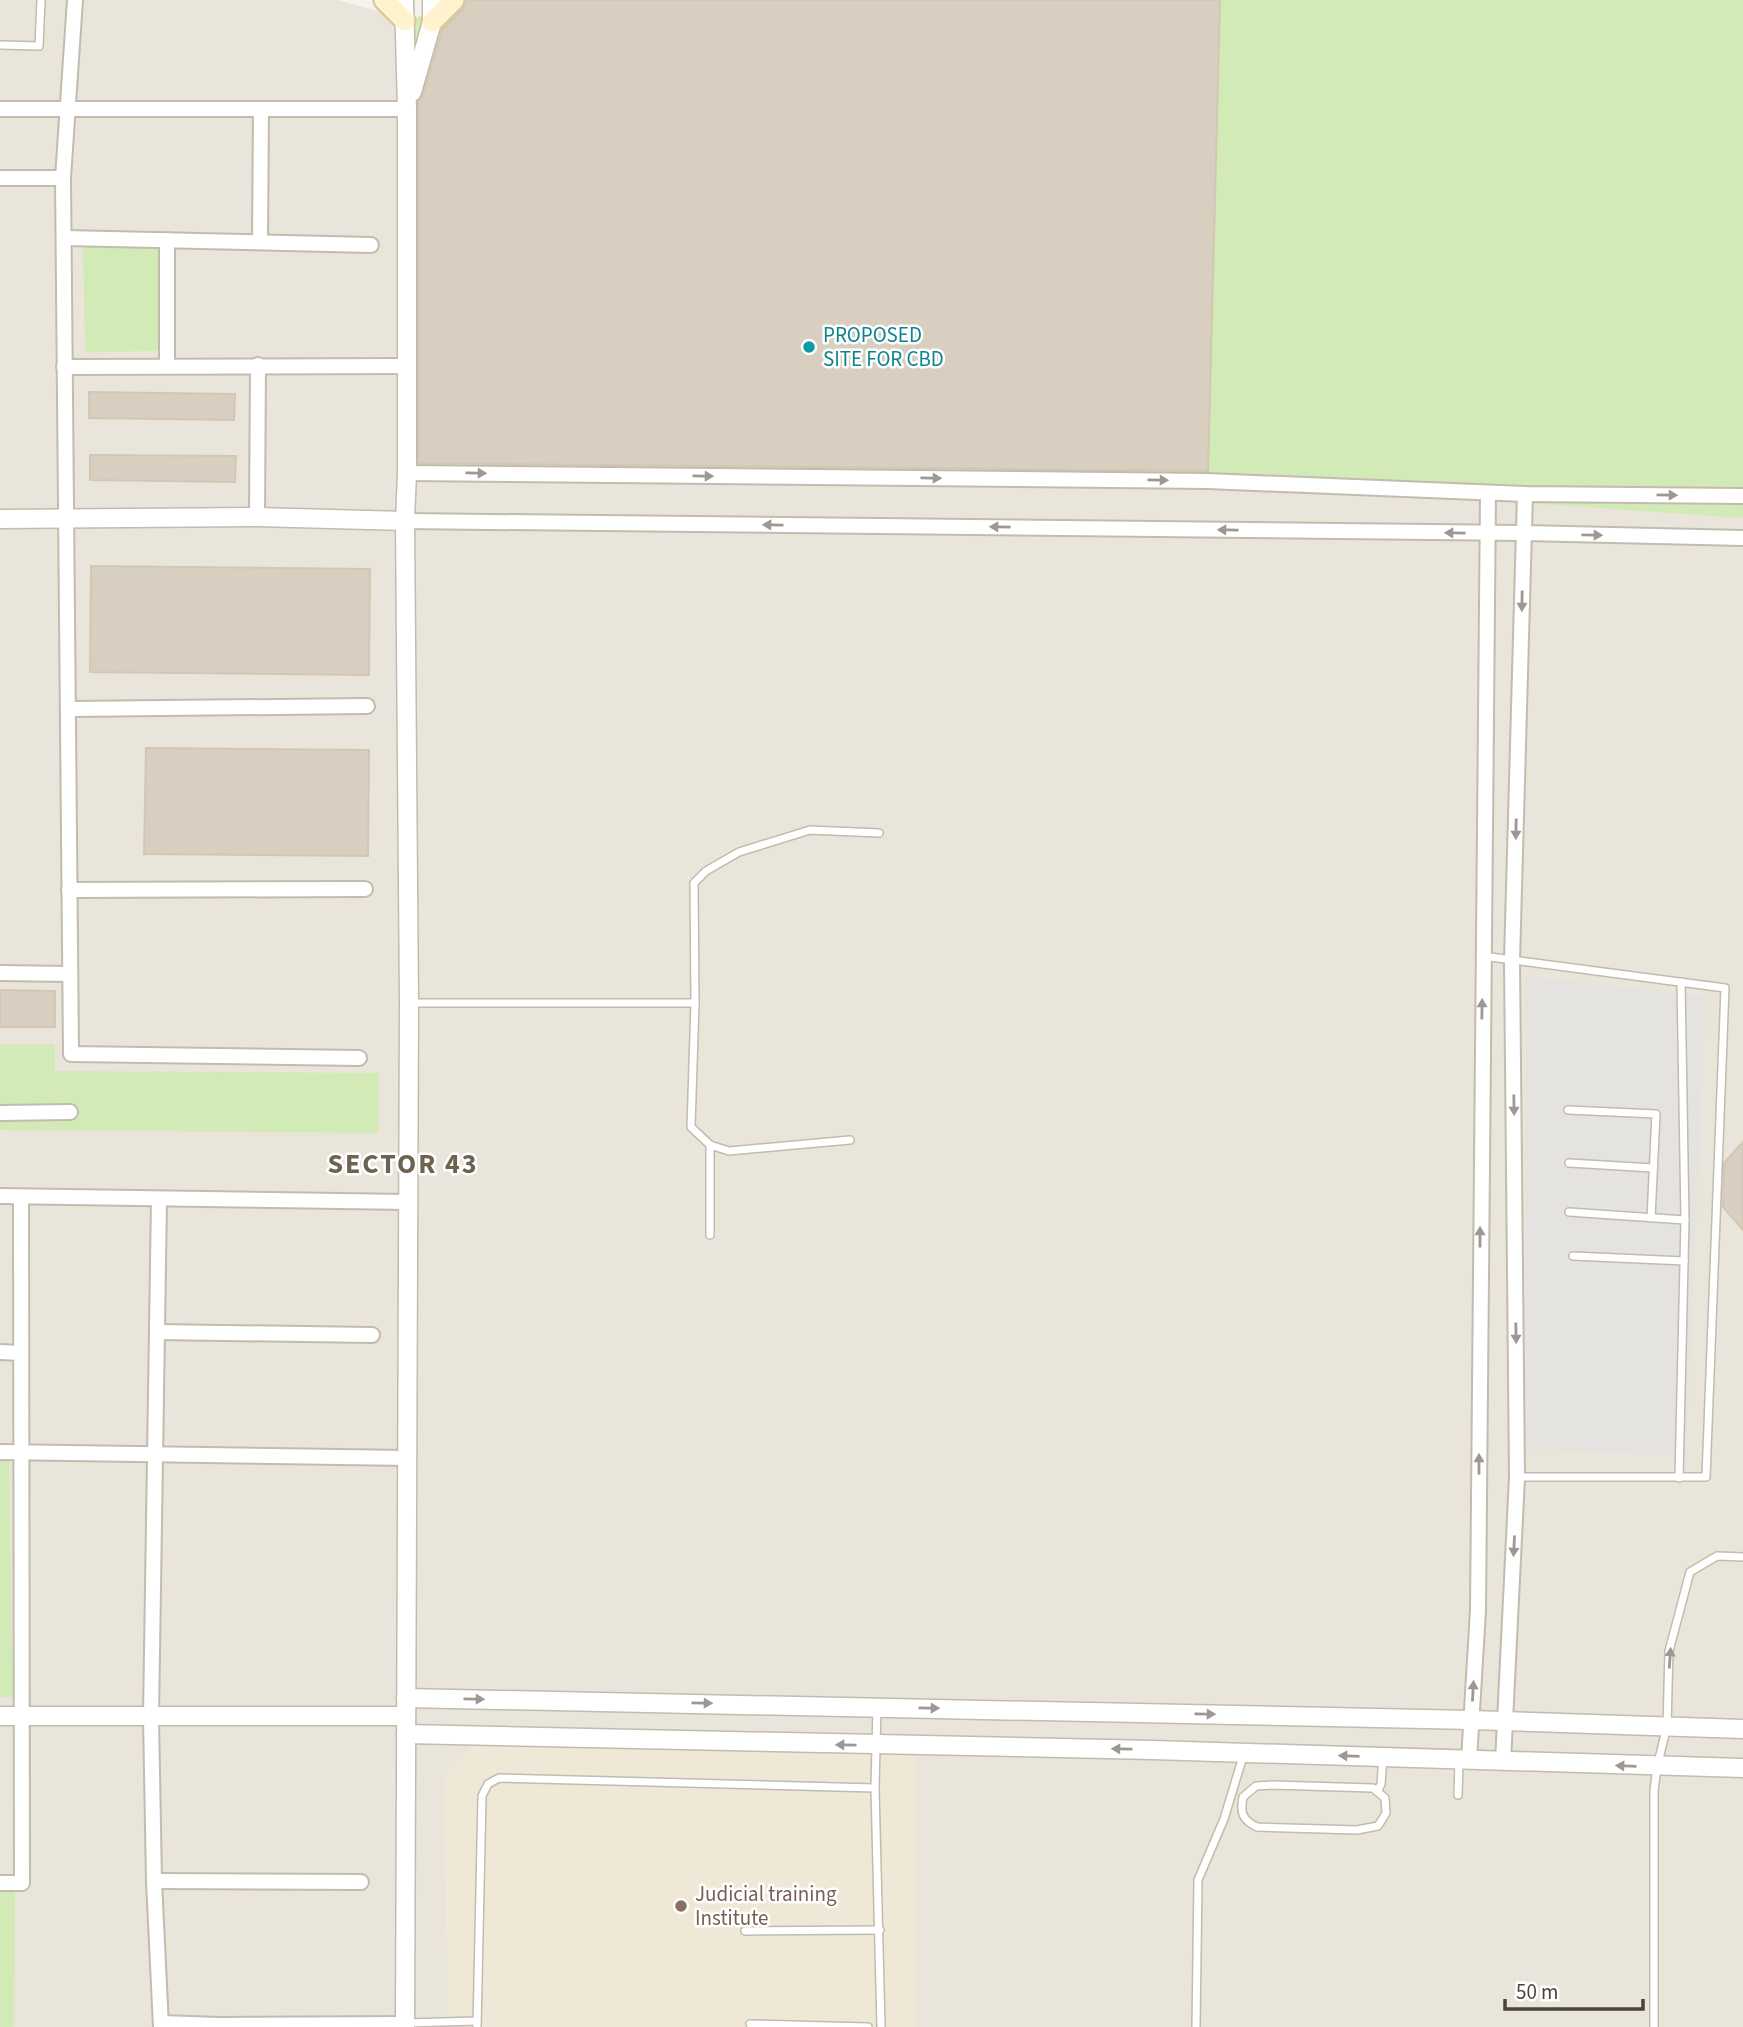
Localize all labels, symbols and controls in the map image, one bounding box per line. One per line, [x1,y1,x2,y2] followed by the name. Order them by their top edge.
[823,320,944,374] place label: PROPOSED SITE FOR CBD
[801,339,817,355] marker: PROPOSED SITE FOR CBD
[465,467,487,479] one-way arrow
[692,470,714,481] one-way arrow
[920,472,942,484] one-way arrow
[1147,474,1169,486] one-way arrow
[1656,490,1678,501] one-way arrow
[761,519,783,531] one-way arrow
[989,522,1011,533] one-way arrow
[1216,524,1238,536] one-way arrow
[1444,527,1466,538] one-way arrow
[1581,529,1603,540] one-way arrow
[1516,591,1527,613] one-way arrow
[1510,818,1521,840] one-way arrow
[1476,998,1488,1020] one-way arrow
[1508,1095,1520,1117] one-way arrow
[327,1144,479,1184] district label: SECTOR 43
[1475,1225,1486,1247] one-way arrow
[1510,1322,1522,1344] one-way arrow
[1473,1453,1485,1475] one-way arrow
[1508,1535,1519,1557] one-way arrow
[1665,1647,1676,1669] one-way arrow
[1468,1680,1479,1702] one-way arrow
[463,1693,485,1705] one-way arrow
[691,1698,713,1709] one-way arrow
[918,1702,940,1714] one-way arrow
[1195,1709,1217,1720] one-way arrow
[834,1739,856,1750] one-way arrow
[1111,1744,1133,1755] one-way arrow
[1338,1750,1360,1761] one-way arrow
[1615,1760,1637,1771] one-way arrow
[695,1879,837,1933] place label: Judicial training Institute
[673,1898,689,1914] marker: Judicial training Institute
[1505,1968,1643,2012] scale bar
[1516,1977,1558,2007] text: 50 m

